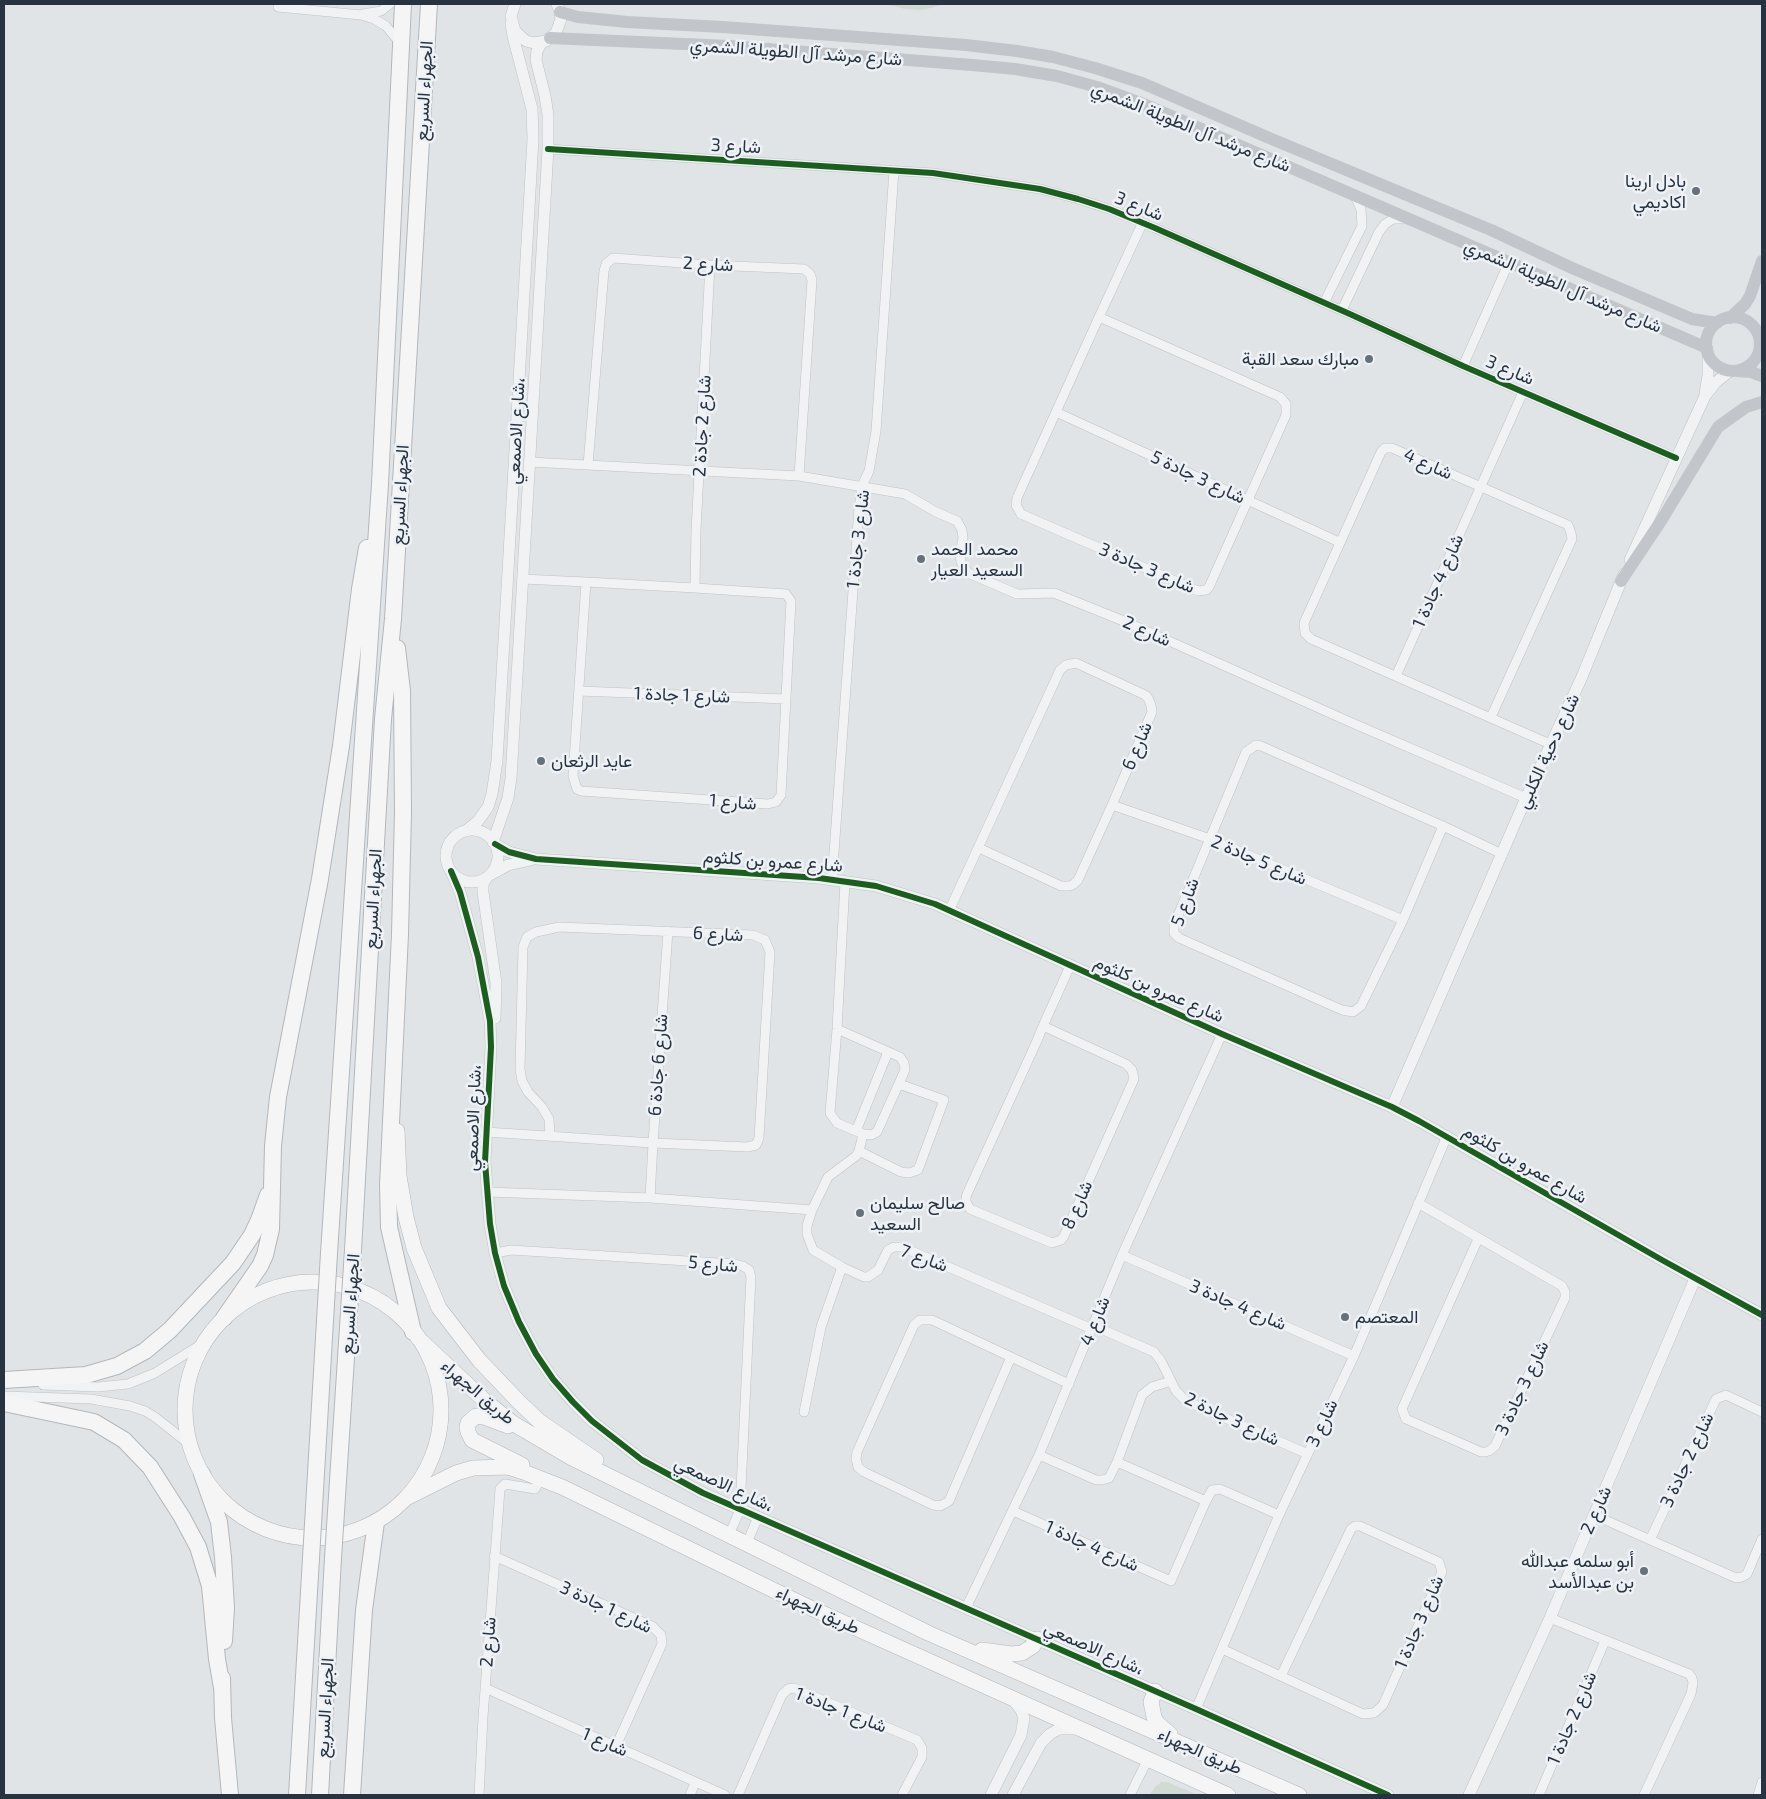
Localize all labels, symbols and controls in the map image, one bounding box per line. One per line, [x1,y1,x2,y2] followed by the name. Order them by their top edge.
[689,34,903,70] street label: شارع مرشد آل الطويلة الشمري
[411,40,437,142] street label: الجهراء السريع
[1088,77,1294,177] street label: شارع مرشد آل الطويلة الشمري
[710,134,762,158] street label: شارع 3
[1625,170,1686,212] place label: بادل ارينا اكاديمي
[1690,185,1702,197] marker: بادل ارينا اكاديمي
[1112,187,1166,225] street label: شارع 3
[1461,234,1665,338] street label: شارع مرشد آل الطويلة الشمري
[682,252,734,276] street label: شارع 2
[1242,348,1359,370] place label: مبارك سعد القبة
[1483,350,1537,390] street label: شارع 3
[1363,353,1375,365] marker: مبارك سعد القبة
[689,374,715,478] street label: شارع 2 جادة 2
[502,377,530,485] street label: شارع الاصمعي،
[387,444,413,546] street label: الجهراء السريع
[1400,444,1456,484] street label: شارع 4
[1147,446,1249,508] street label: شارع 3 جادة 5
[842,489,874,589] street label: شارع 3 جادة 1
[1408,531,1468,631] street label: شارع 4 جادة 1
[931,538,1023,580] place label: محمد الحمد السعيد العيار
[1096,538,1198,598] street label: شارع 3 جادة 3
[915,553,927,565] marker: محمد الحمد السعيد العيار
[1120,611,1174,651] street label: شارع 2
[633,683,731,707] street label: شارع 1 جادة 1
[1512,690,1584,812] street label: شارع دحية الكلبي
[1117,719,1157,773] street label: شارع 6
[551,750,632,772] place label: عايد الرثعان
[535,755,547,767] marker: عايد الرثعان
[709,790,757,814] street label: شارع 1
[1208,830,1310,890] street label: شارع 5 جادة 2
[703,845,843,877] street label: شارع عمرو بن كلثوم
[360,848,386,950] street label: الجهراء السريع
[1166,875,1204,929] street label: شارع 5
[692,922,744,946] street label: شارع 6
[1091,951,1227,1027] street label: شارع عمرو بن كلثوم
[644,1013,672,1117] street label: شارع 6 جادة 6
[460,1064,486,1172] street label: شارع الاصمعي،
[1459,1120,1591,1208] street label: شارع عمرو بن كلثوم
[1057,1177,1097,1233] street label: شارع 8
[870,1192,965,1234] place label: صالح سليمان السعيد
[854,1207,866,1219] marker: صالح سليمان السعيد
[897,1239,951,1277] street label: شارع 7
[687,1251,739,1277] street label: شارع 5
[336,1253,364,1355] street label: الجهراء السريع
[1186,1275,1290,1335] street label: شارع 4 جادة 3
[1075,1293,1115,1349] street label: شارع 4
[1355,1306,1418,1328] place label: المعتصم
[1339,1311,1351,1323] marker: المعتصم
[1491,1337,1553,1439] street label: شارع 3 جادة 3
[437,1355,519,1429] street label: طريق الجهراء
[1181,1388,1283,1450] street label: شارع 3 جادة 2
[1302,1396,1342,1450] street label: شارع 3
[1656,1409,1718,1511] street label: شارع 2 جادة 3
[671,1452,777,1516] street label: شارع الاصمعي،
[1576,1483,1616,1537] street label: شارع 2
[1042,1516,1142,1576] street label: شارع 4 جادة 1
[1521,1550,1634,1592] place label: أبو سلمه عبدالله بن عبدالأسد
[1638,1565,1650,1577] marker: أبو سلمه عبدالله بن عبدالأسد
[1390,1572,1448,1672] street label: شارع 3 جادة 1
[556,1576,656,1638] street label: شارع 1 جادة 3
[773,1581,863,1639] street label: طريق الجهراء
[475,1616,501,1668] street label: شارع 2
[1041,1616,1147,1680] street label: شارع الاصمعي،
[312,1657,338,1759] street label: الجهراء السريع
[1543,1668,1601,1768] street label: شارع 2 جادة 1
[792,1683,890,1737] street label: شارع 1 جادة 1
[579,1723,631,1761] street label: شارع 1
[1155,1723,1245,1779] street label: طريق الجهراء

